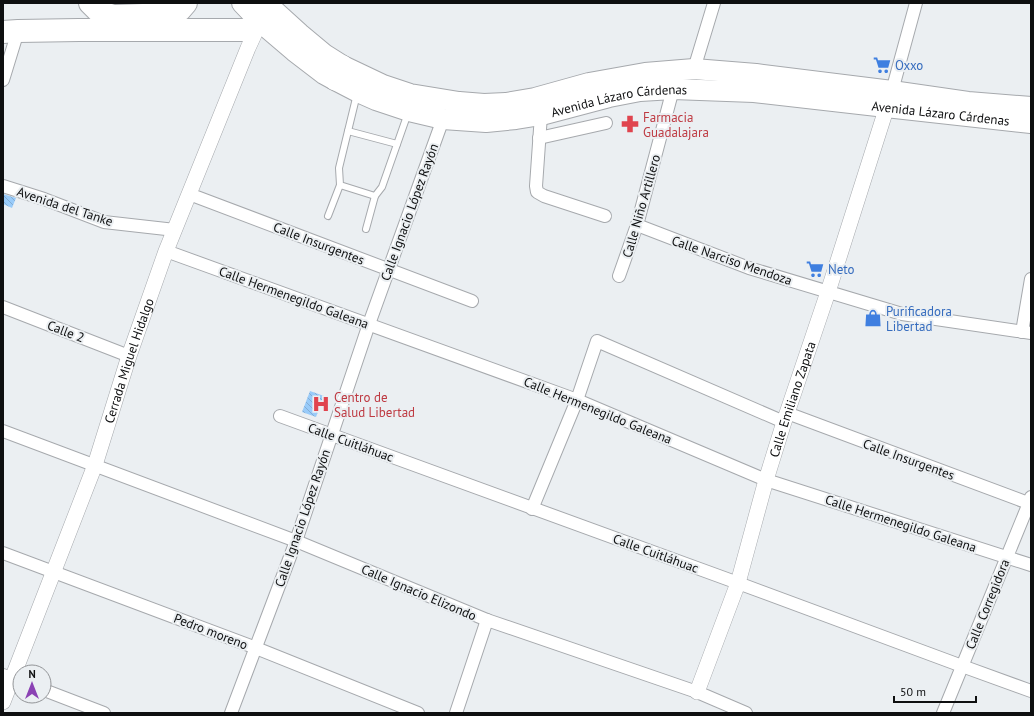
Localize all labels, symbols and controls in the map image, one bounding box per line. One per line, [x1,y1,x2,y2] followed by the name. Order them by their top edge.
[872,55,892,75] supermarket icon: Oxxo
[895,57,923,74] place label: Oxxo
[549,81,688,121] street label: Avenida Lázaro Cárdenas
[871,97,1011,130] street label: Avenida Lázaro Cárdenas
[643,109,709,141] place label: Farmacia Guadalajara
[620,114,640,134] pharmacy icon: Farmacia Guadalajara
[377,141,442,283] street label: Calle Ignacio López Rayón
[619,153,664,260] street label: Calle Niño Artillero
[15,183,115,230] street label: Avenida del Tanke
[271,218,367,269] street label: Calle Insurgentes
[669,232,794,289] street label: Calle Narciso Mendoza
[805,259,825,279] supermarket icon: Neto
[828,261,855,278] place label: Neto
[217,262,371,333] street label: Calle Hermenegildo Galeana
[101,296,158,425] street label: Cerrada Miguel Hidalgo
[886,303,952,335] place label: Purificadora Libertad
[863,308,883,328] shop icon: Purificadora Libertad
[45,317,87,346] street label: Calle 2
[766,339,820,459] street label: Calle Emiliano Zapata
[521,373,674,448] street label: Calle Hermenegildo Galeana
[334,389,415,421] place label: Centro de Salud Libertad
[311,394,331,414] hospital icon: Centro de Salud Libertad
[306,419,396,466] street label: Calle Cuitláhuac
[861,435,957,484] street label: Calle Insurgentes
[271,447,334,589] street label: Calle Ignacio López Rayón
[823,491,979,556] street label: Calle Hermenegildo Galeana
[611,530,701,577] street label: Calle Cuitláhuac
[962,557,1013,652] street label: Calle Corregidora
[359,561,479,624] street label: Calle Ignacio Elizondo
[171,610,250,653] street label: Pedro moreno
[12,664,52,704] north arrow
[28,667,36,681] text: N
[894,678,976,704] scale bar
[900,684,926,699] text: 50 m

